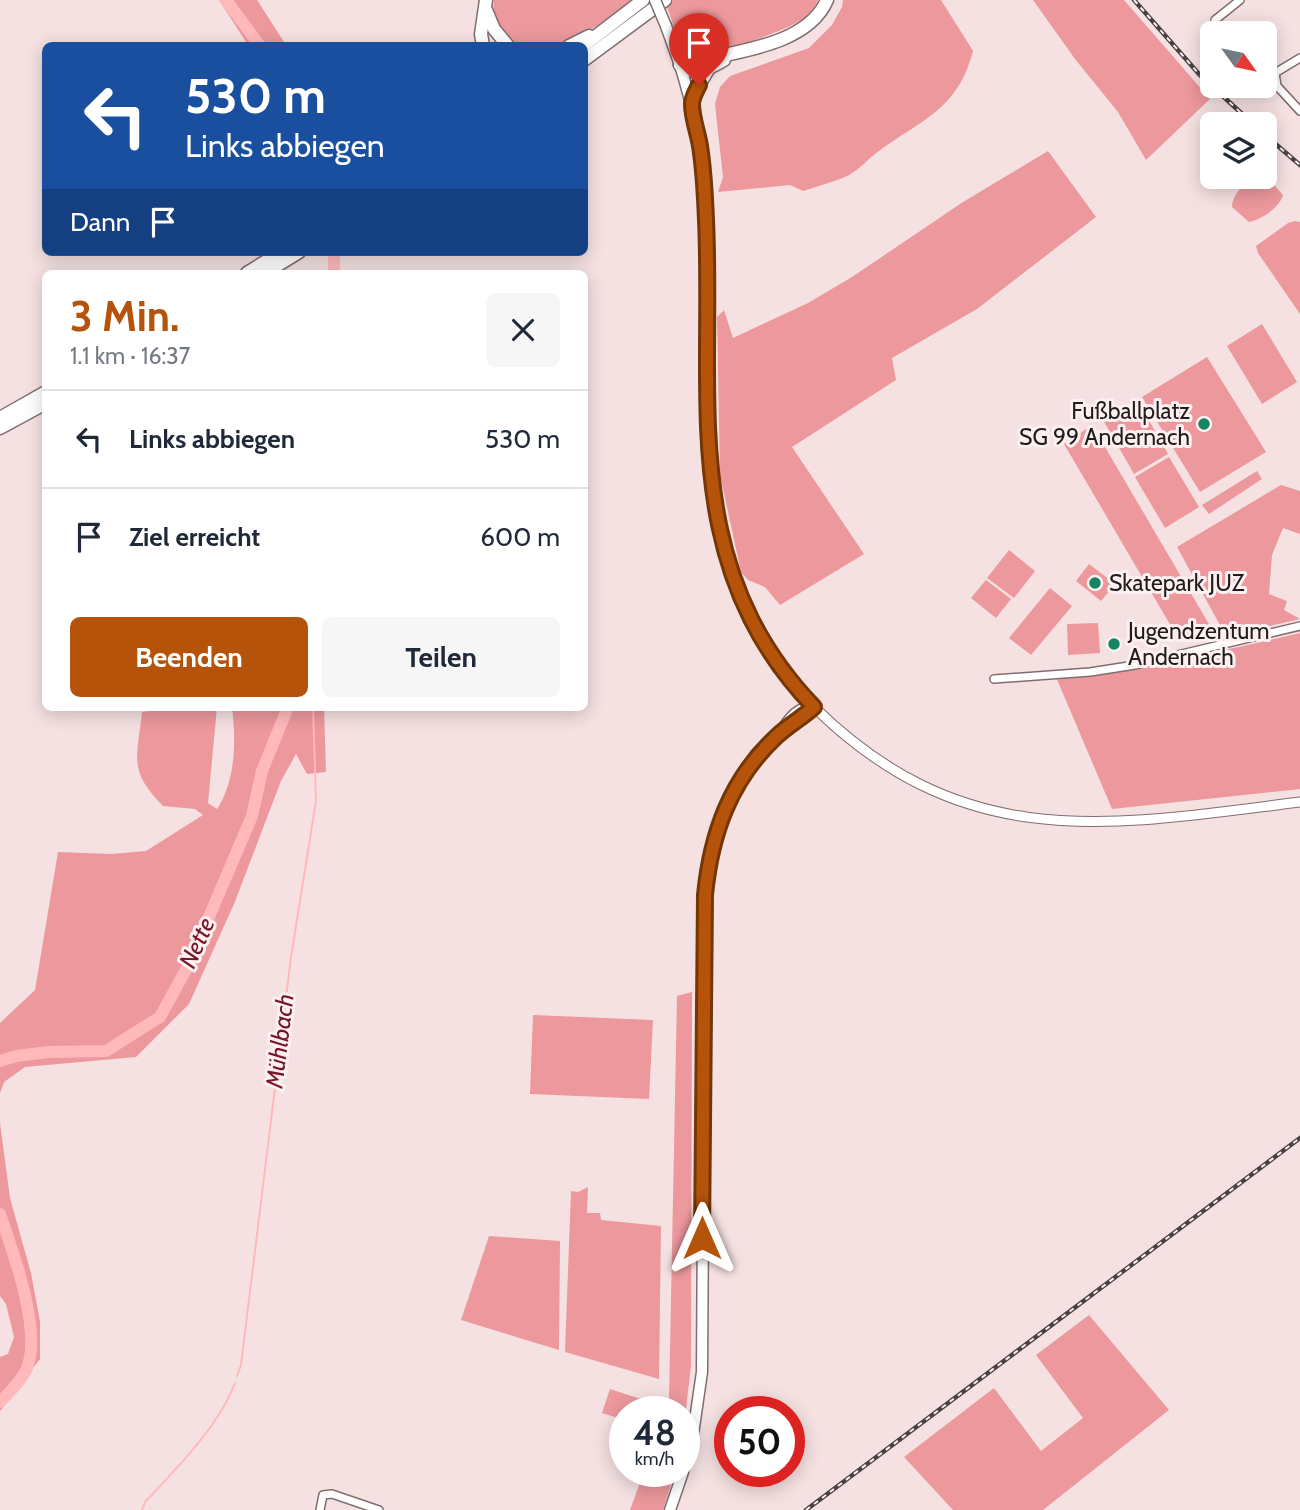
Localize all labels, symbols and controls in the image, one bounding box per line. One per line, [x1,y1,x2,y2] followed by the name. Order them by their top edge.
[669,13,729,85] pin
[1200,21,1278,98] north arrow
[1200,21,1277,189] map controls
[680,24,718,62] icon: arrive
[185,66,326,125] text: 530 m
[70,70,161,161] icon: left
[1200,112,1277,189] button: layers
[185,126,385,165] text: Links abbiegen
[144,203,182,241] icon: arrive
[70,206,130,238] text: Dann
[70,290,179,342] text: 3 Min.
[486,293,560,367] button: close
[70,342,190,370] text: 1.1 km · 16:37
[1019,397,1190,451] place label: Fußballplatz SG 99 Andernach
[1196,416,1212,432] marker: Fußballplatz SG 99 Andernach
[70,420,108,458] icon: left
[129,423,295,455] text: Links abbiegen
[485,423,560,455] text: 530 m
[70,518,108,556] icon: arrive
[129,521,260,553] text: Ziel erreicht
[480,521,560,553] text: 600 m
[1109,569,1245,597] place label: Skatepark JUZ
[1087,575,1103,591] marker: Skatepark JUZ
[70,617,308,697] button: Beenden
[322,617,560,697] button: Teilen
[1127,617,1270,671] place label: Jugendzentum Andernach
[1106,636,1122,652] marker: Jugendzentum Andernach
[173,913,220,972] water label: Nette
[259,992,300,1091] water label: Mühlbach
[665,1201,739,1275] position arrow
[714,1396,805,1487] speed limit sign: 50
[633,1411,676,1454] text: 48
[635,1448,674,1470] text: km/h

